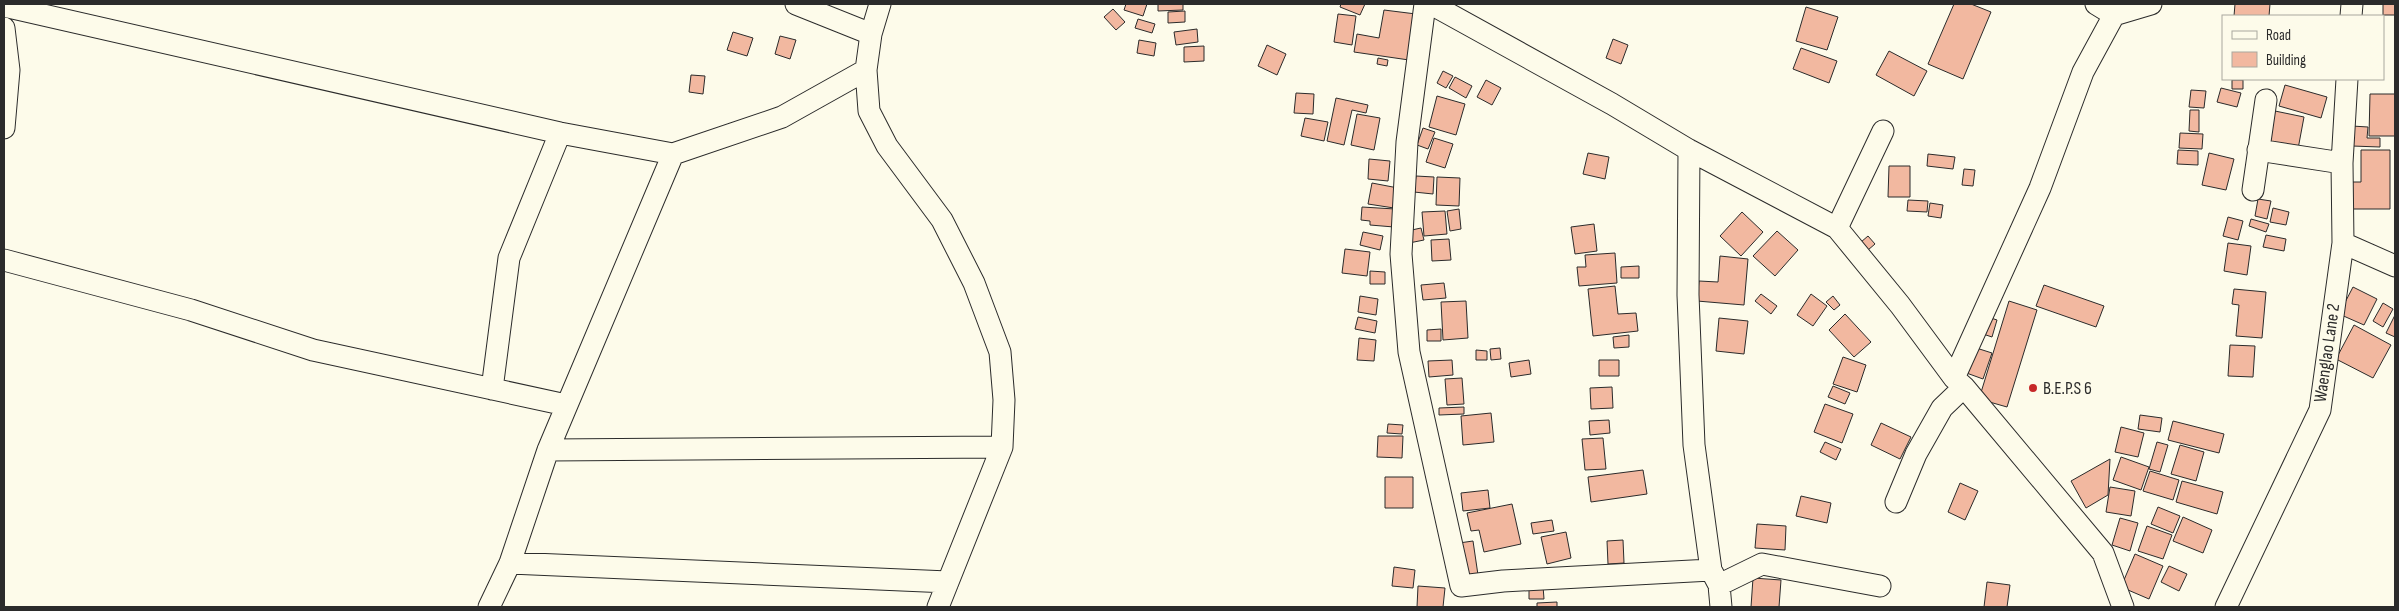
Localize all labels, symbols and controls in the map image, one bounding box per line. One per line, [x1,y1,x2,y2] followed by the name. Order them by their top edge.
[2222,15,2384,80] legend
[2266,26,2291,45] text: Road
[2266,51,2306,70] text: Building
[2310,302,2344,404] street label: Waenglao Lane 2
[2043,378,2092,399] place label: B.E.P.S 6
[2027,382,2039,394] marker: B.E.P.S 6

